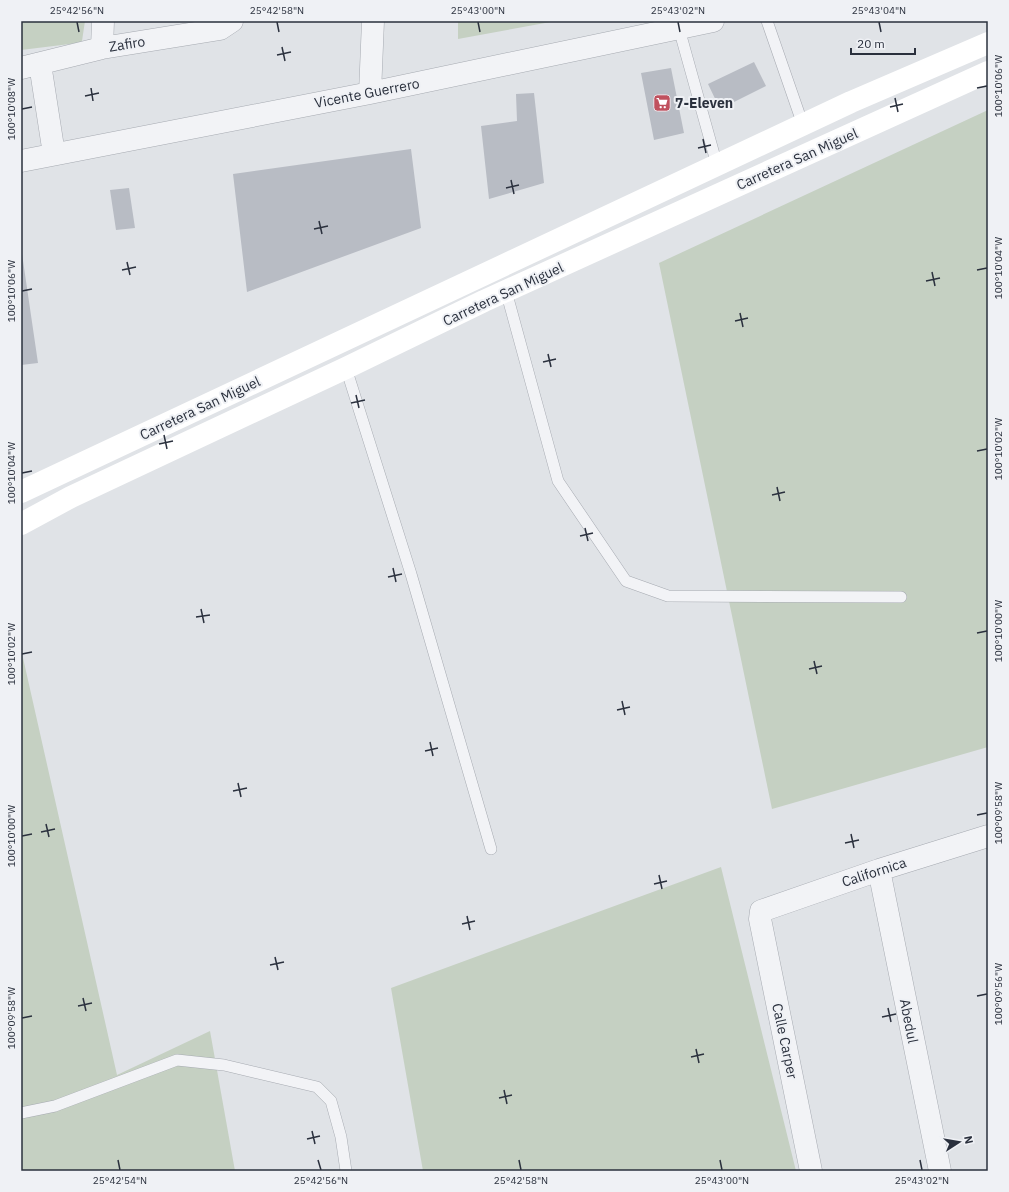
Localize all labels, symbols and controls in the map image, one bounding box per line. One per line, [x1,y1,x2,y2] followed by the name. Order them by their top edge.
[50,4,104,17] text: 25°42'56"N
[250,4,304,17] text: 25°42'58"N
[451,4,505,17] text: 25°43'00"N
[651,4,705,17] text: 25°43'02"N
[852,4,906,17] text: 25°43'04"N
[851,30,915,56] scale bar
[108,32,147,56] street label: Zafiro
[857,36,885,51] text: 20 m
[992,55,1005,117] text: 100°10'06"W
[313,74,421,112] street label: Vicente Guerrero
[5,78,18,140] text: 100°10'08"W
[652,93,672,113] supermarket icon: 7-Eleven
[675,94,733,112] place label: 7-Eleven
[734,124,861,194] street label: Carretera San Miguel
[992,237,1005,299] text: 100°10'04"W
[440,258,566,330] street label: Carretera San Miguel
[5,260,18,322] text: 100°10'06"W
[137,372,263,444] street label: Carretera San Miguel
[992,418,1005,480] text: 100°10'02"W
[5,442,18,504] text: 100°10'04"W
[992,600,1005,662] text: 100°10'00"W
[5,623,18,685] text: 100°10'02"W
[992,782,1005,844] text: 100°09'58"W
[5,805,18,867] text: 100°10'00"W
[839,853,909,891] street label: Californica
[992,963,1005,1025] text: 100°09'56"W
[5,987,18,1049] text: 100°09'58"W
[896,997,922,1045] street label: Abedul
[768,1001,802,1081] street label: Calle Carper
[939,1122,979,1162] north arrow
[961,1135,976,1145] text: N
[93,1174,147,1187] text: 25°42'54"N
[294,1174,348,1187] text: 25°42'56"N
[494,1174,548,1187] text: 25°42'58"N
[695,1174,749,1187] text: 25°43'00"N
[895,1174,949,1187] text: 25°43'02"N

